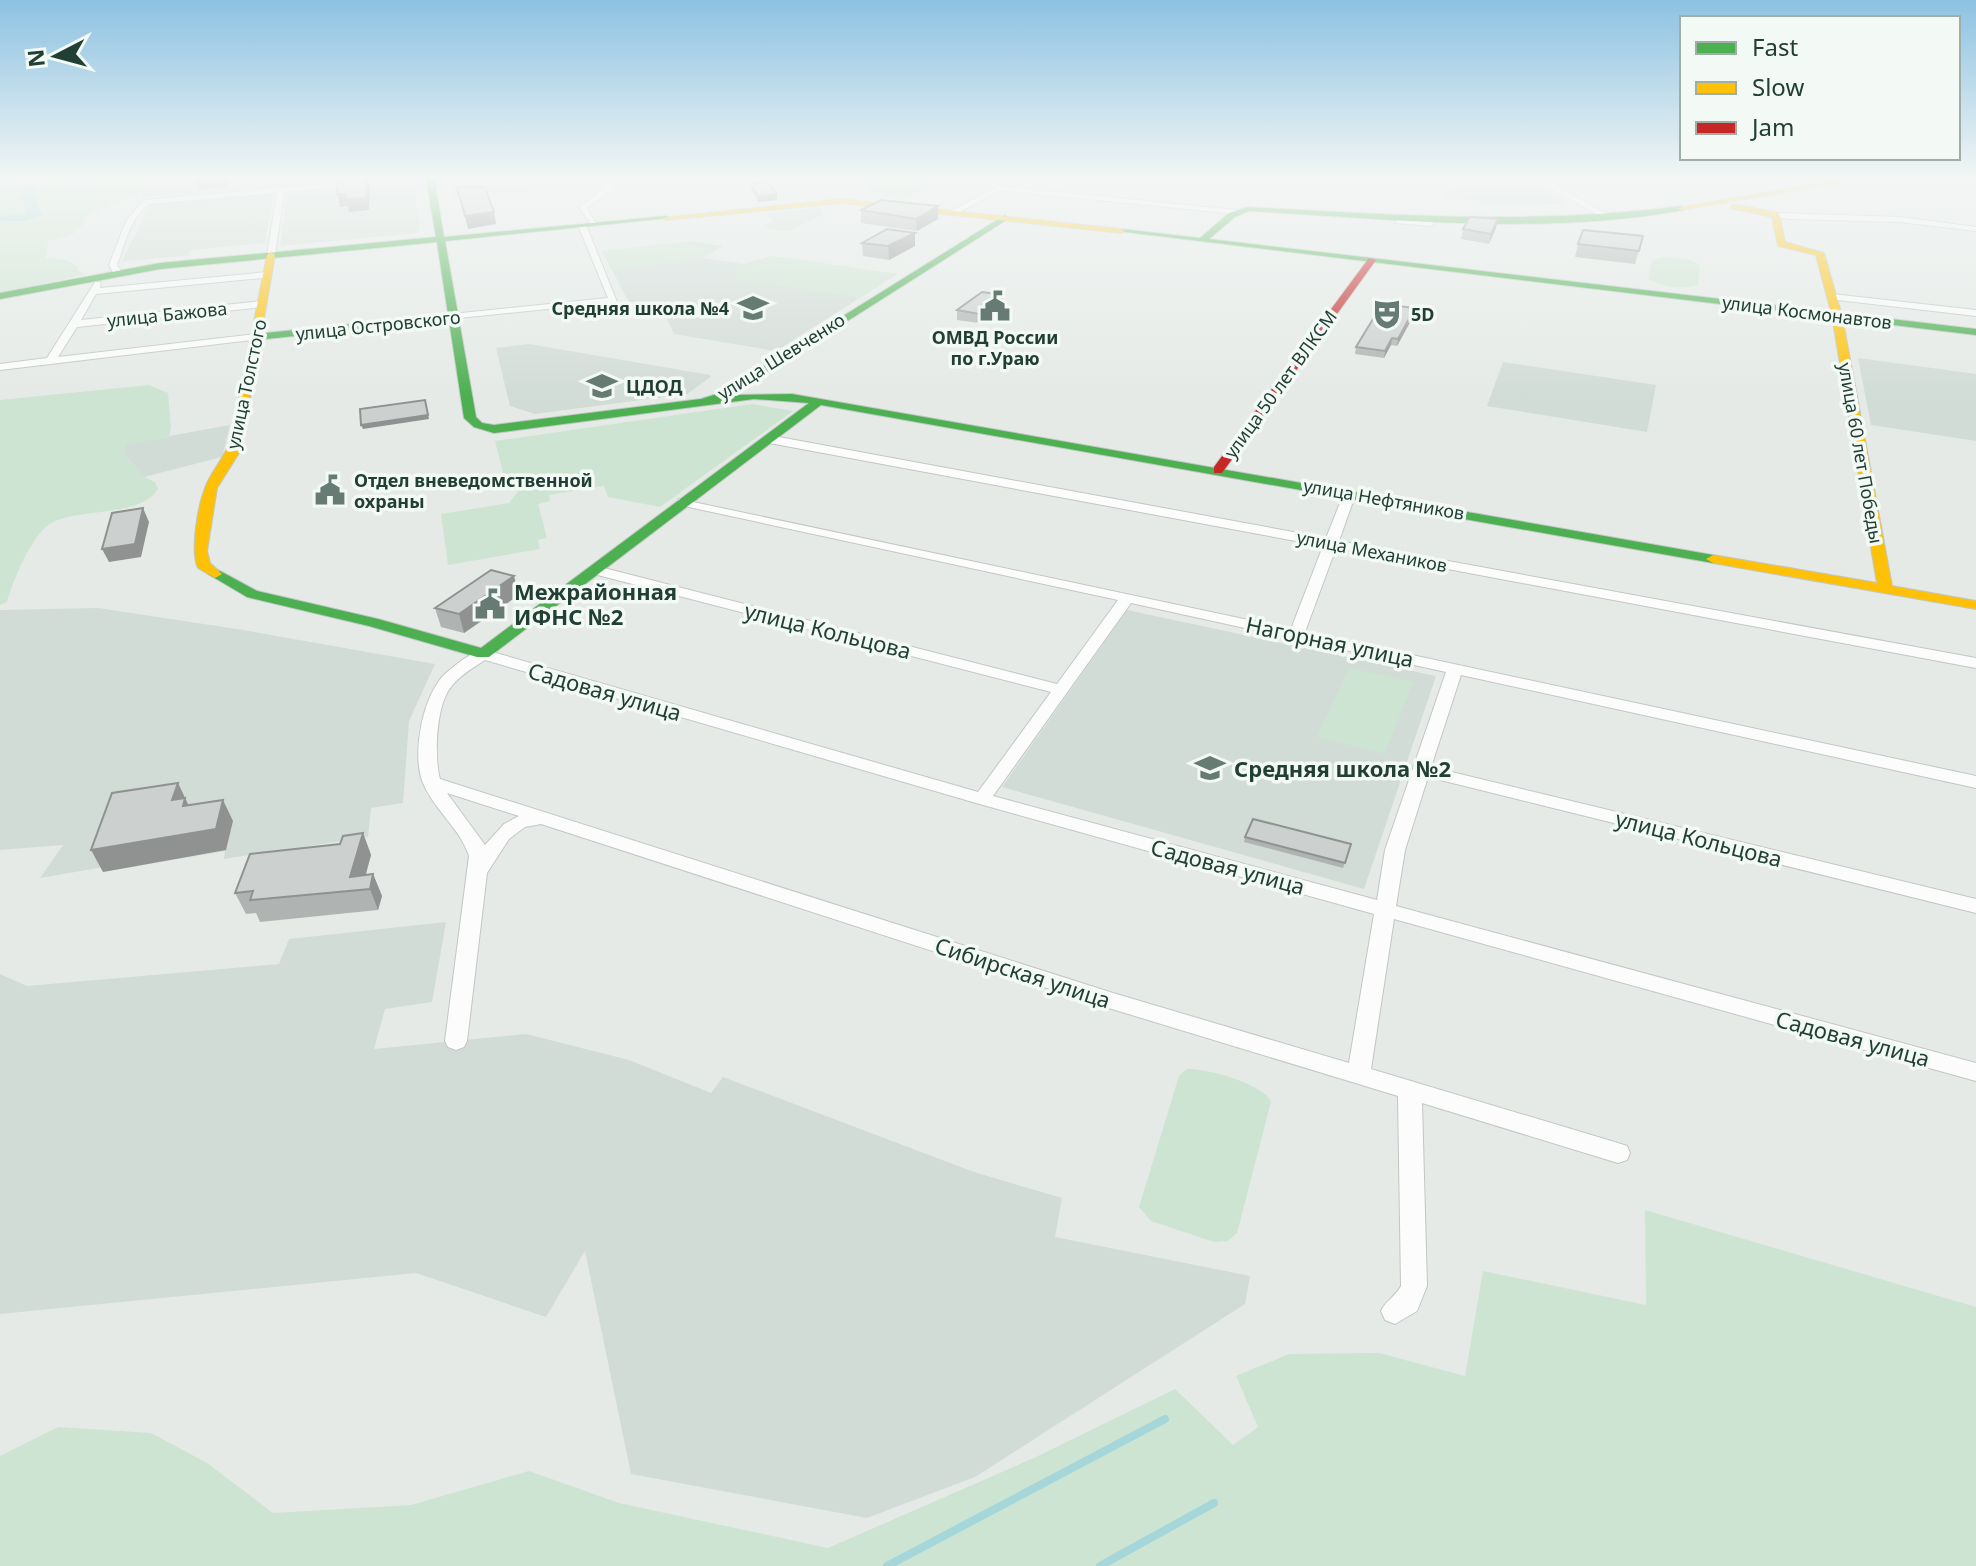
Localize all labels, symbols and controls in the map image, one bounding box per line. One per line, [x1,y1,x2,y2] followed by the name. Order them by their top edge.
[16,16,96,96] north arrow
[1680,16,1960,160] legend
[1752,30,1798,63] text: Fast
[19,48,51,69] text: N
[1752,70,1804,103] text: Slow
[1750,110,1794,143] text: Jam
[978,289,1012,323] public building icon: ОМВД России по г.Ураю
[1721,290,1893,334] street label: улица Космонавтов
[736,291,770,325] school or university icon: Средняя школа №4
[106,296,228,332] street label: улица Бажова
[551,296,729,320] place label: Средняя школа №4
[1370,297,1404,331] theatre icon: 5D
[1411,302,1434,326] place label: 5D
[294,304,462,346] street label: улица Островского
[1218,305,1342,463] street label: улица 50 лет ВЛКСМ
[713,307,849,405] street label: улица Шевченко
[220,317,272,451] street label: улица Толстого
[932,325,1058,370] place label: ОМВД России по г.Ураю
[1833,361,1889,545] street label: улица 60 лет Победы
[585,369,619,403] school or university icon: ЦДОД
[626,374,682,398] place label: ЦДОД
[354,468,593,513] place label: Отдел вневедомственной охраны
[313,473,347,507] public building icon: Отдел вневедомственной охраны
[1302,473,1466,525] street label: улица Нефтяников
[1295,525,1449,577] street label: улица Механиков
[514,576,677,631] place label: Межрайонная ИФНС №2
[473,587,507,621] public building icon: Межрайонная ИФНС №2
[742,595,914,665] street label: улица Кольцова
[1243,609,1417,673] street label: Нагорная улица
[525,655,685,727] street label: Садовая улица
[1193,751,1227,785] school or university icon: Средняя школа №2
[1234,753,1451,783] place label: Средняя школа №2
[1613,803,1785,873] street label: улица Кольцова
[1148,831,1308,901] street label: Садовая улица
[931,929,1115,1015] street label: Сибирская улица
[1773,1003,1933,1073] street label: Садовая улица

